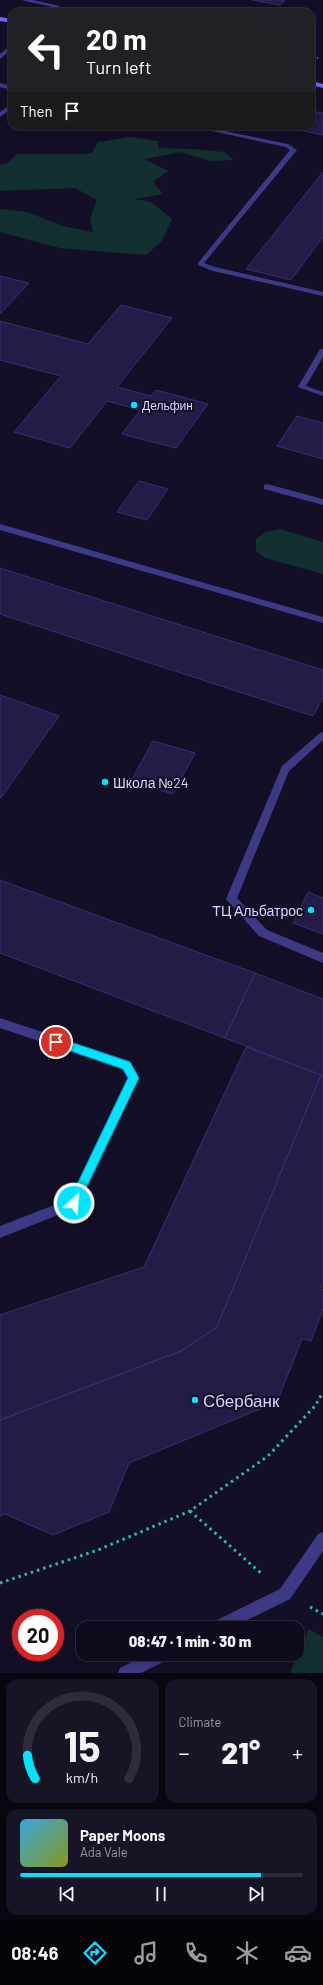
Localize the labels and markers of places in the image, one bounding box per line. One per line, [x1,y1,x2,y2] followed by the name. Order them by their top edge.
[142,398,193,413] place label: Дельфин
[129,400,139,410] marker: Дельфин
[113,774,189,791] place label: Школа №24
[100,777,110,787] marker: Школа №24
[212,902,303,919] place label: ТЦ Альбатрос
[306,905,316,915] marker: ТЦ Альбатрос
[39,1025,73,1059] pin
[203,1390,280,1410] place label: Сбербанк
[190,1395,200,1405] marker: Сбербанк

